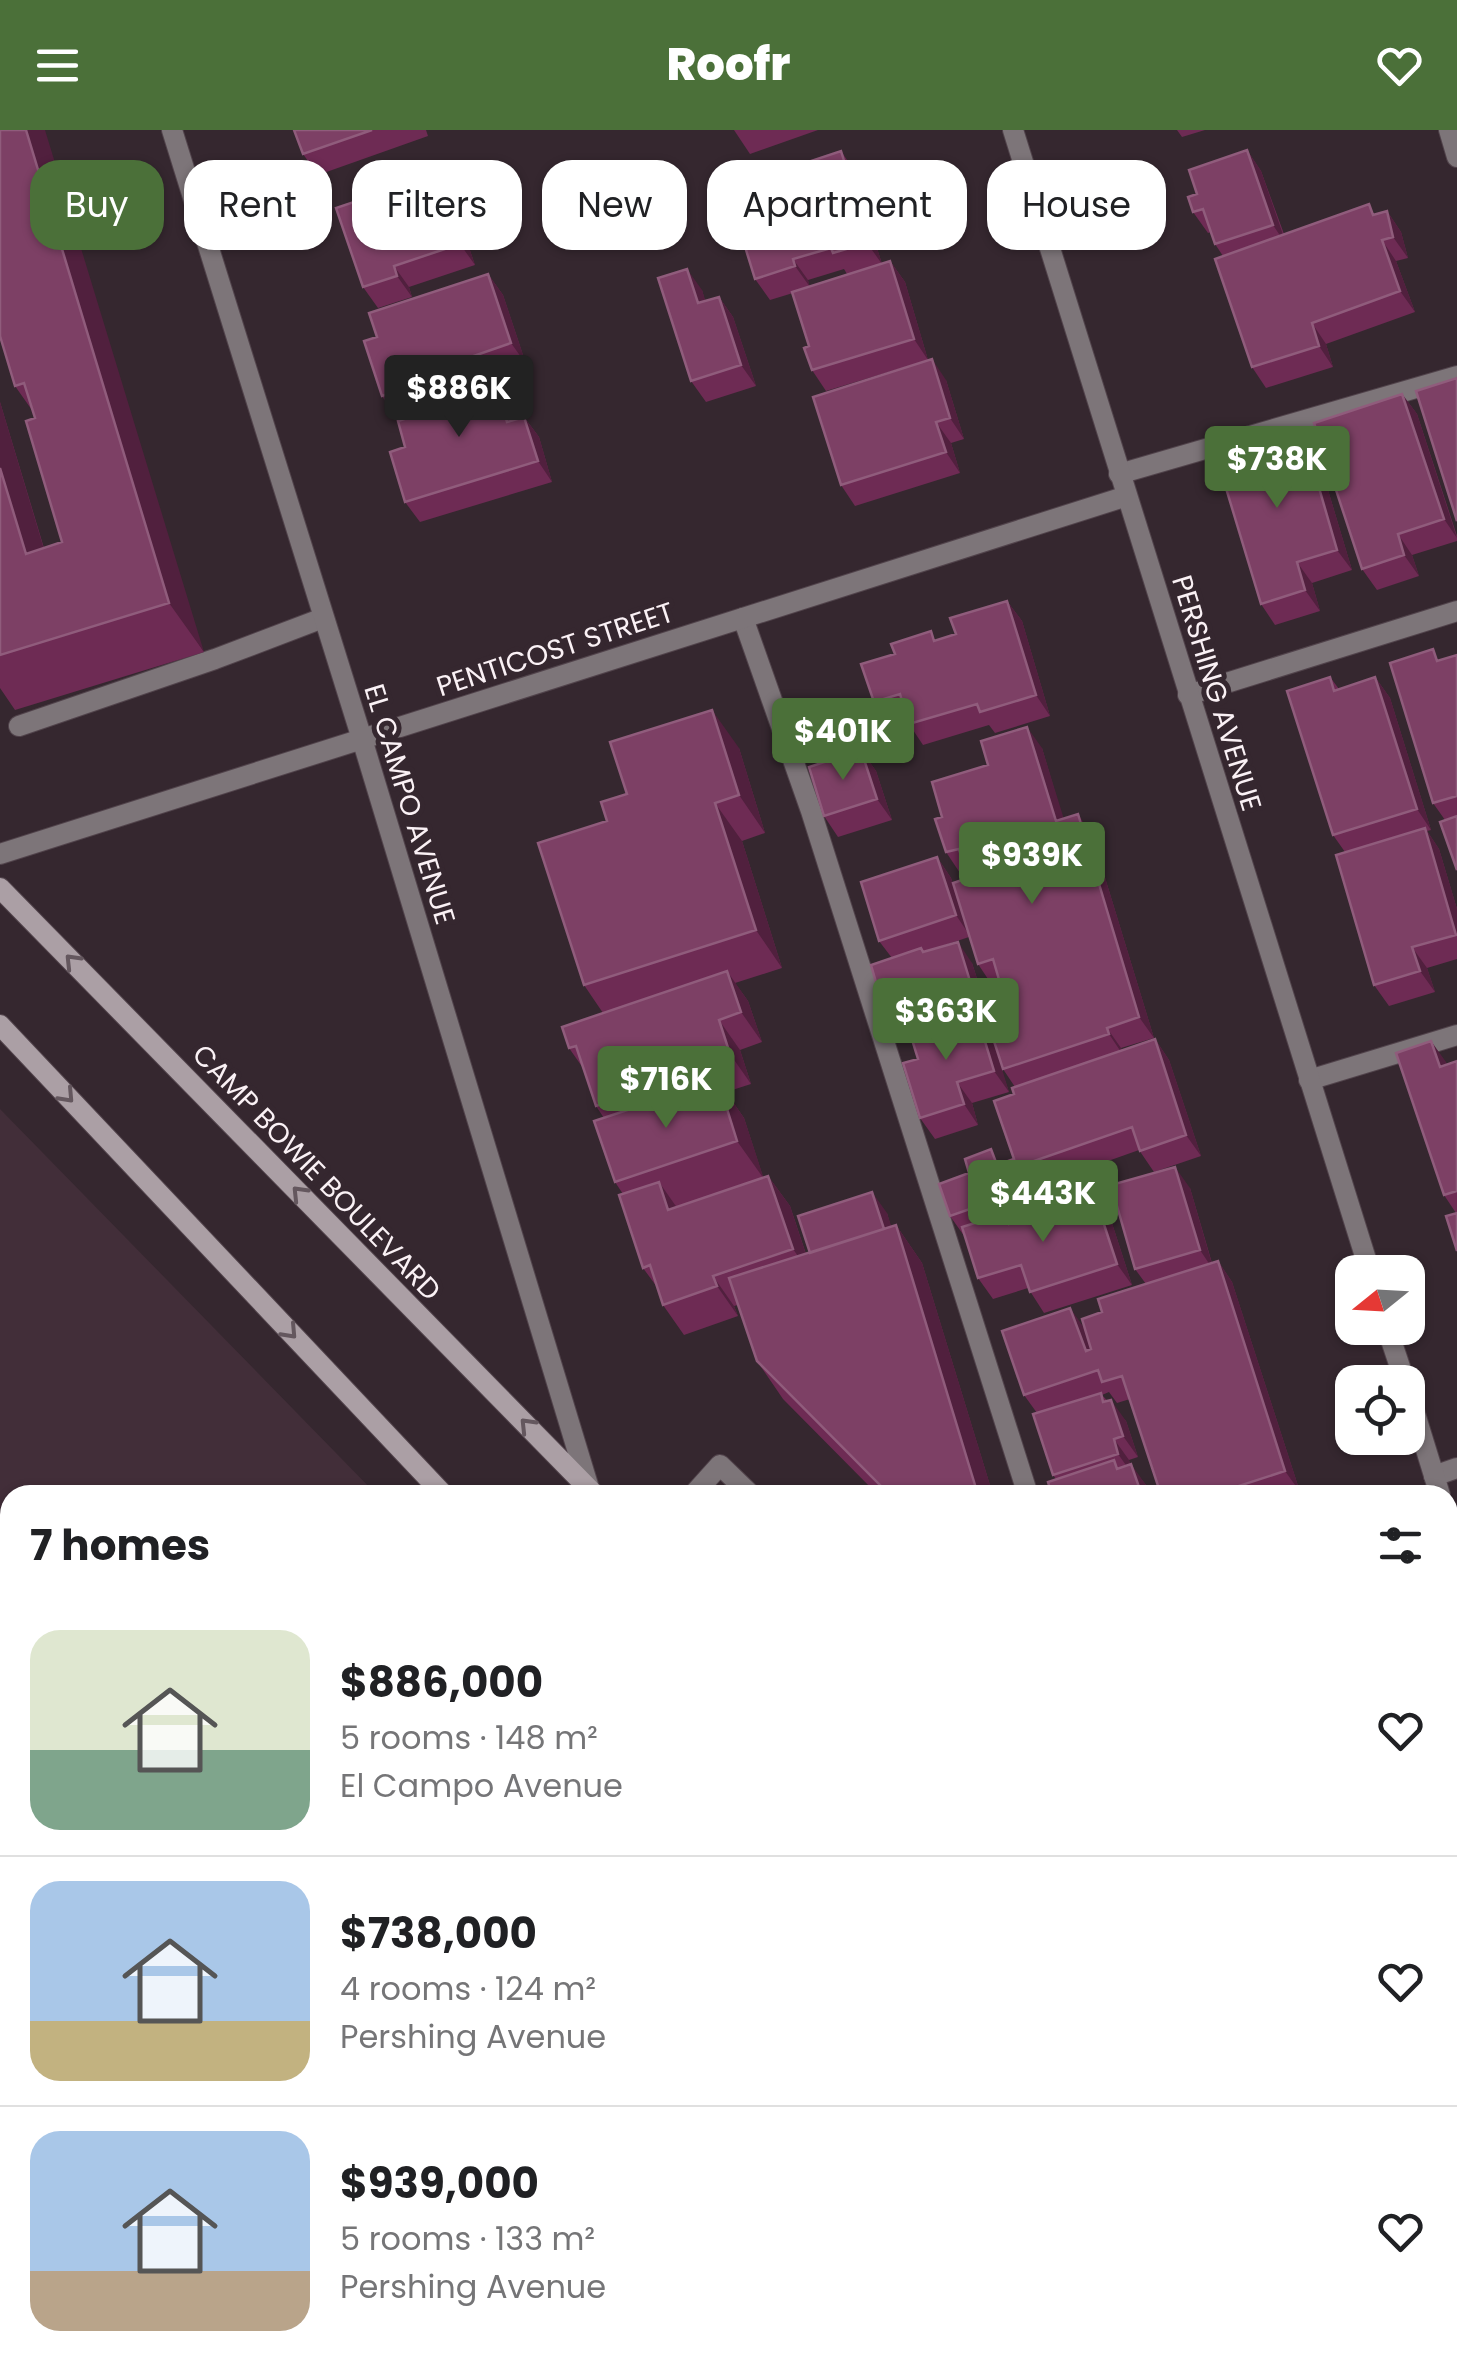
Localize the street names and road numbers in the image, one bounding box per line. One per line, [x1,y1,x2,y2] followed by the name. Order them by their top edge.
[1162,571,1271,816] street label: PERSHING AVENUE
[431,593,679,706] street label: PENTICOST STREET
[354,679,465,929] street label: EL CAMPO AVENUE
[184,1036,450,1309] street label: CAMP BOWIE BOULEVARD

